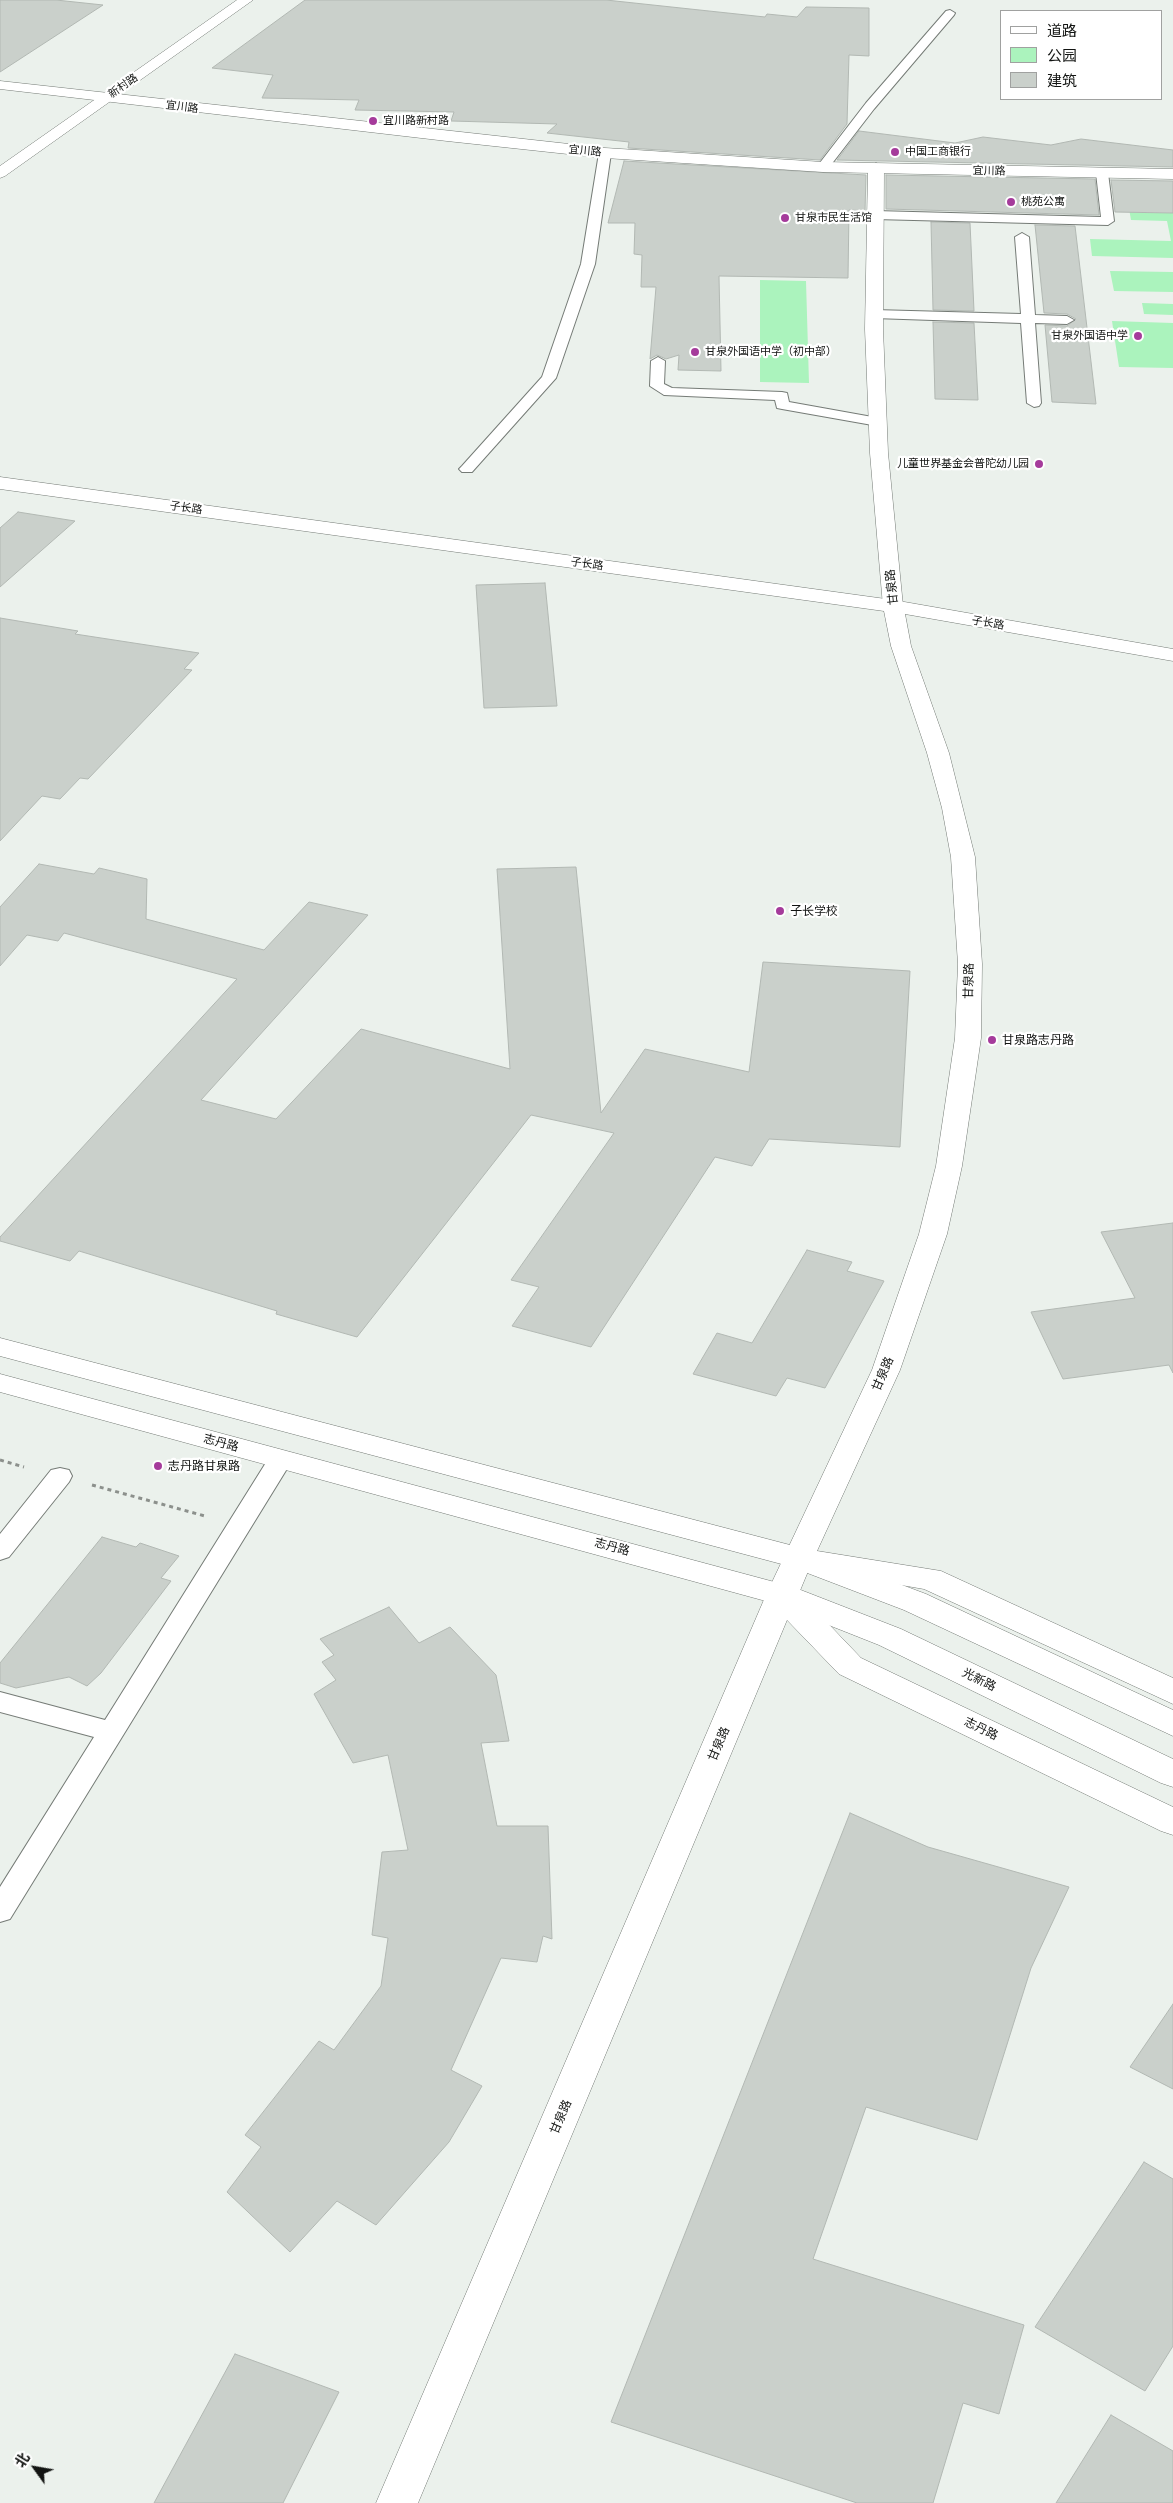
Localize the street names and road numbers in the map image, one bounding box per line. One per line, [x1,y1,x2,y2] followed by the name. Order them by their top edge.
[106,71,140,101] street label: 新村路
[165,98,199,116] street label: 宜川路
[568,143,602,159] street label: 宜川路
[972,164,1006,178] street label: 宜川路
[169,499,203,517] street label: 子长路
[570,555,604,573] street label: 子长路
[883,568,901,606] street label: 甘泉路
[971,614,1005,632] street label: 子长路
[961,963,977,999] street label: 甘泉路
[869,1355,897,1393] street label: 甘泉路
[202,1431,240,1455] street label: 志丹路
[593,1535,631,1559] street label: 志丹路
[960,1666,998,1694] street label: 光新路
[962,1715,1000,1743] street label: 志丹路
[705,1725,733,1763] street label: 甘泉路
[547,2098,575,2136] street label: 甘泉路

